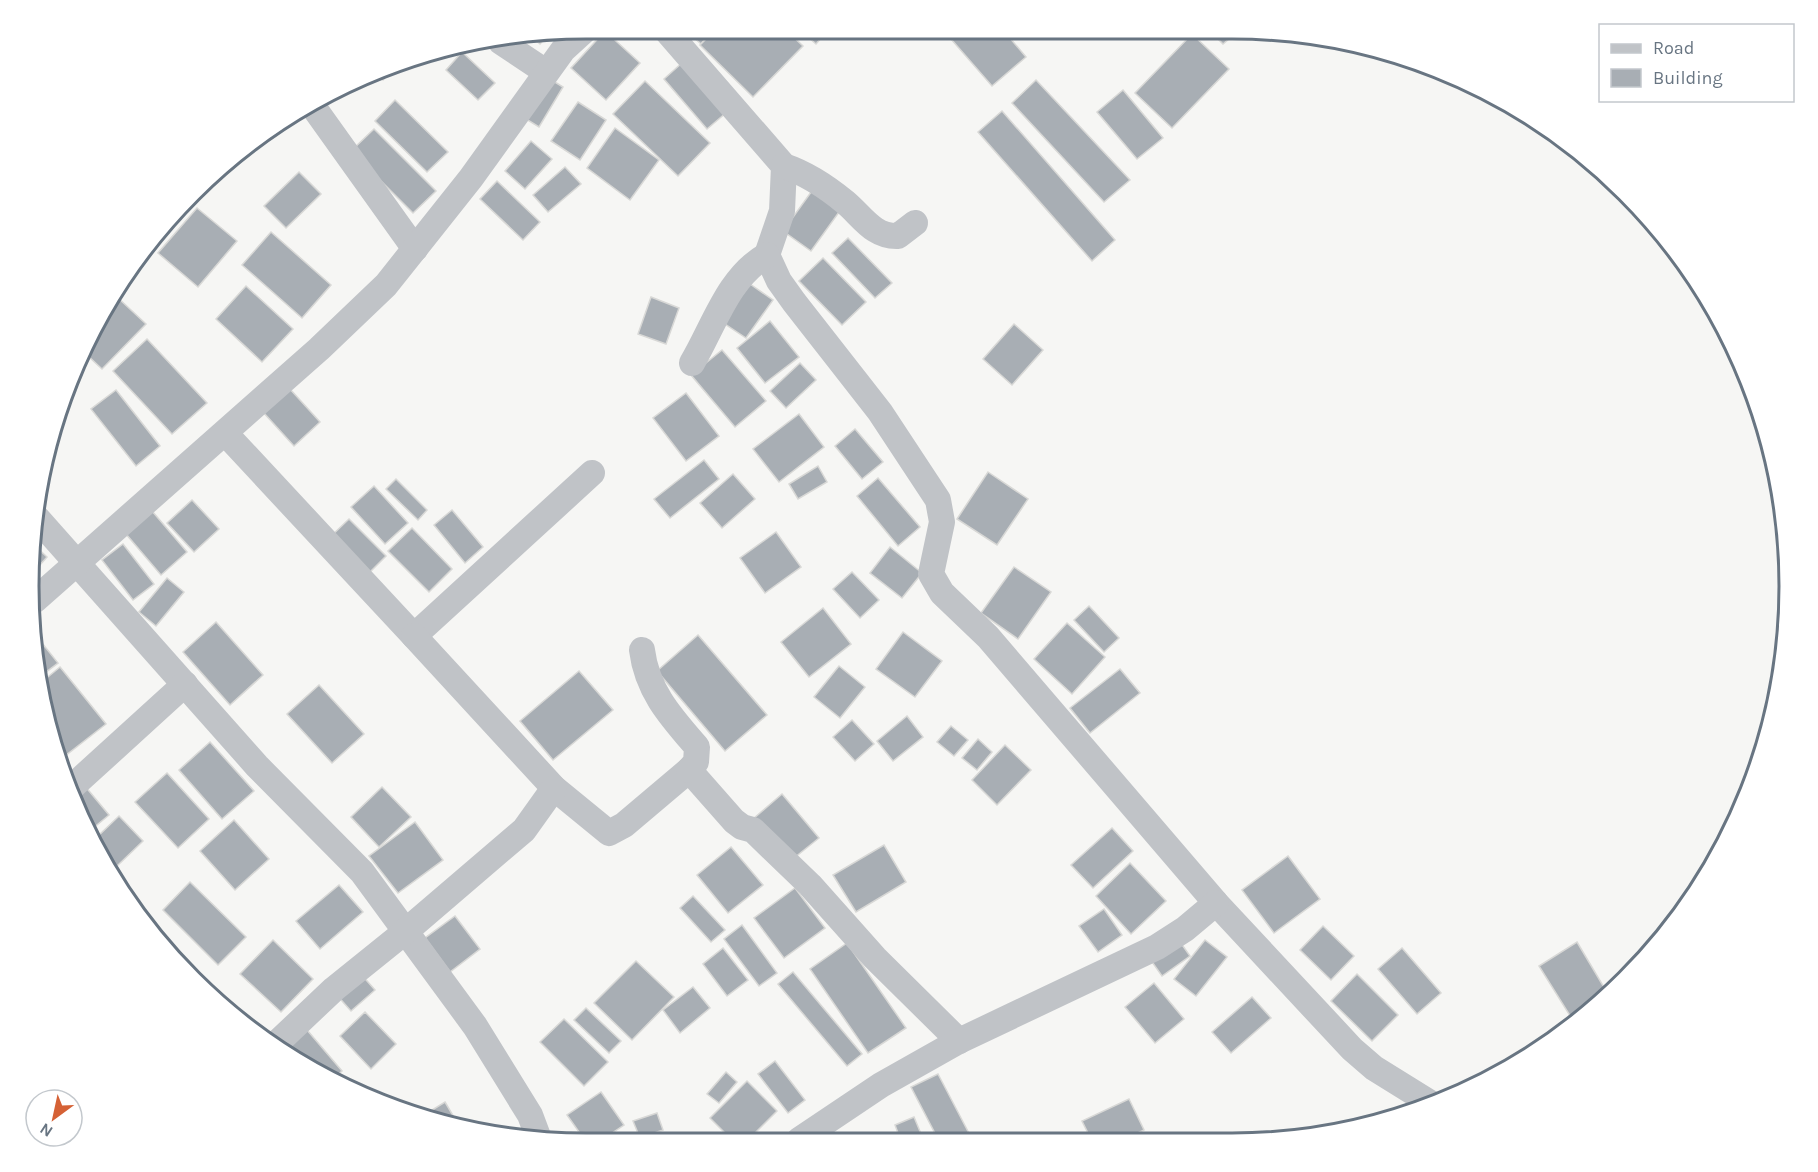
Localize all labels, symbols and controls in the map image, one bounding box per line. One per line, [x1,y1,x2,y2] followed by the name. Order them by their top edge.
[1599,24,1794,102] legend
[1653,37,1694,59] text: Road
[1653,67,1723,89] text: Building
[24,1088,84,1148] north arrow
[36,1119,56,1141] text: N

